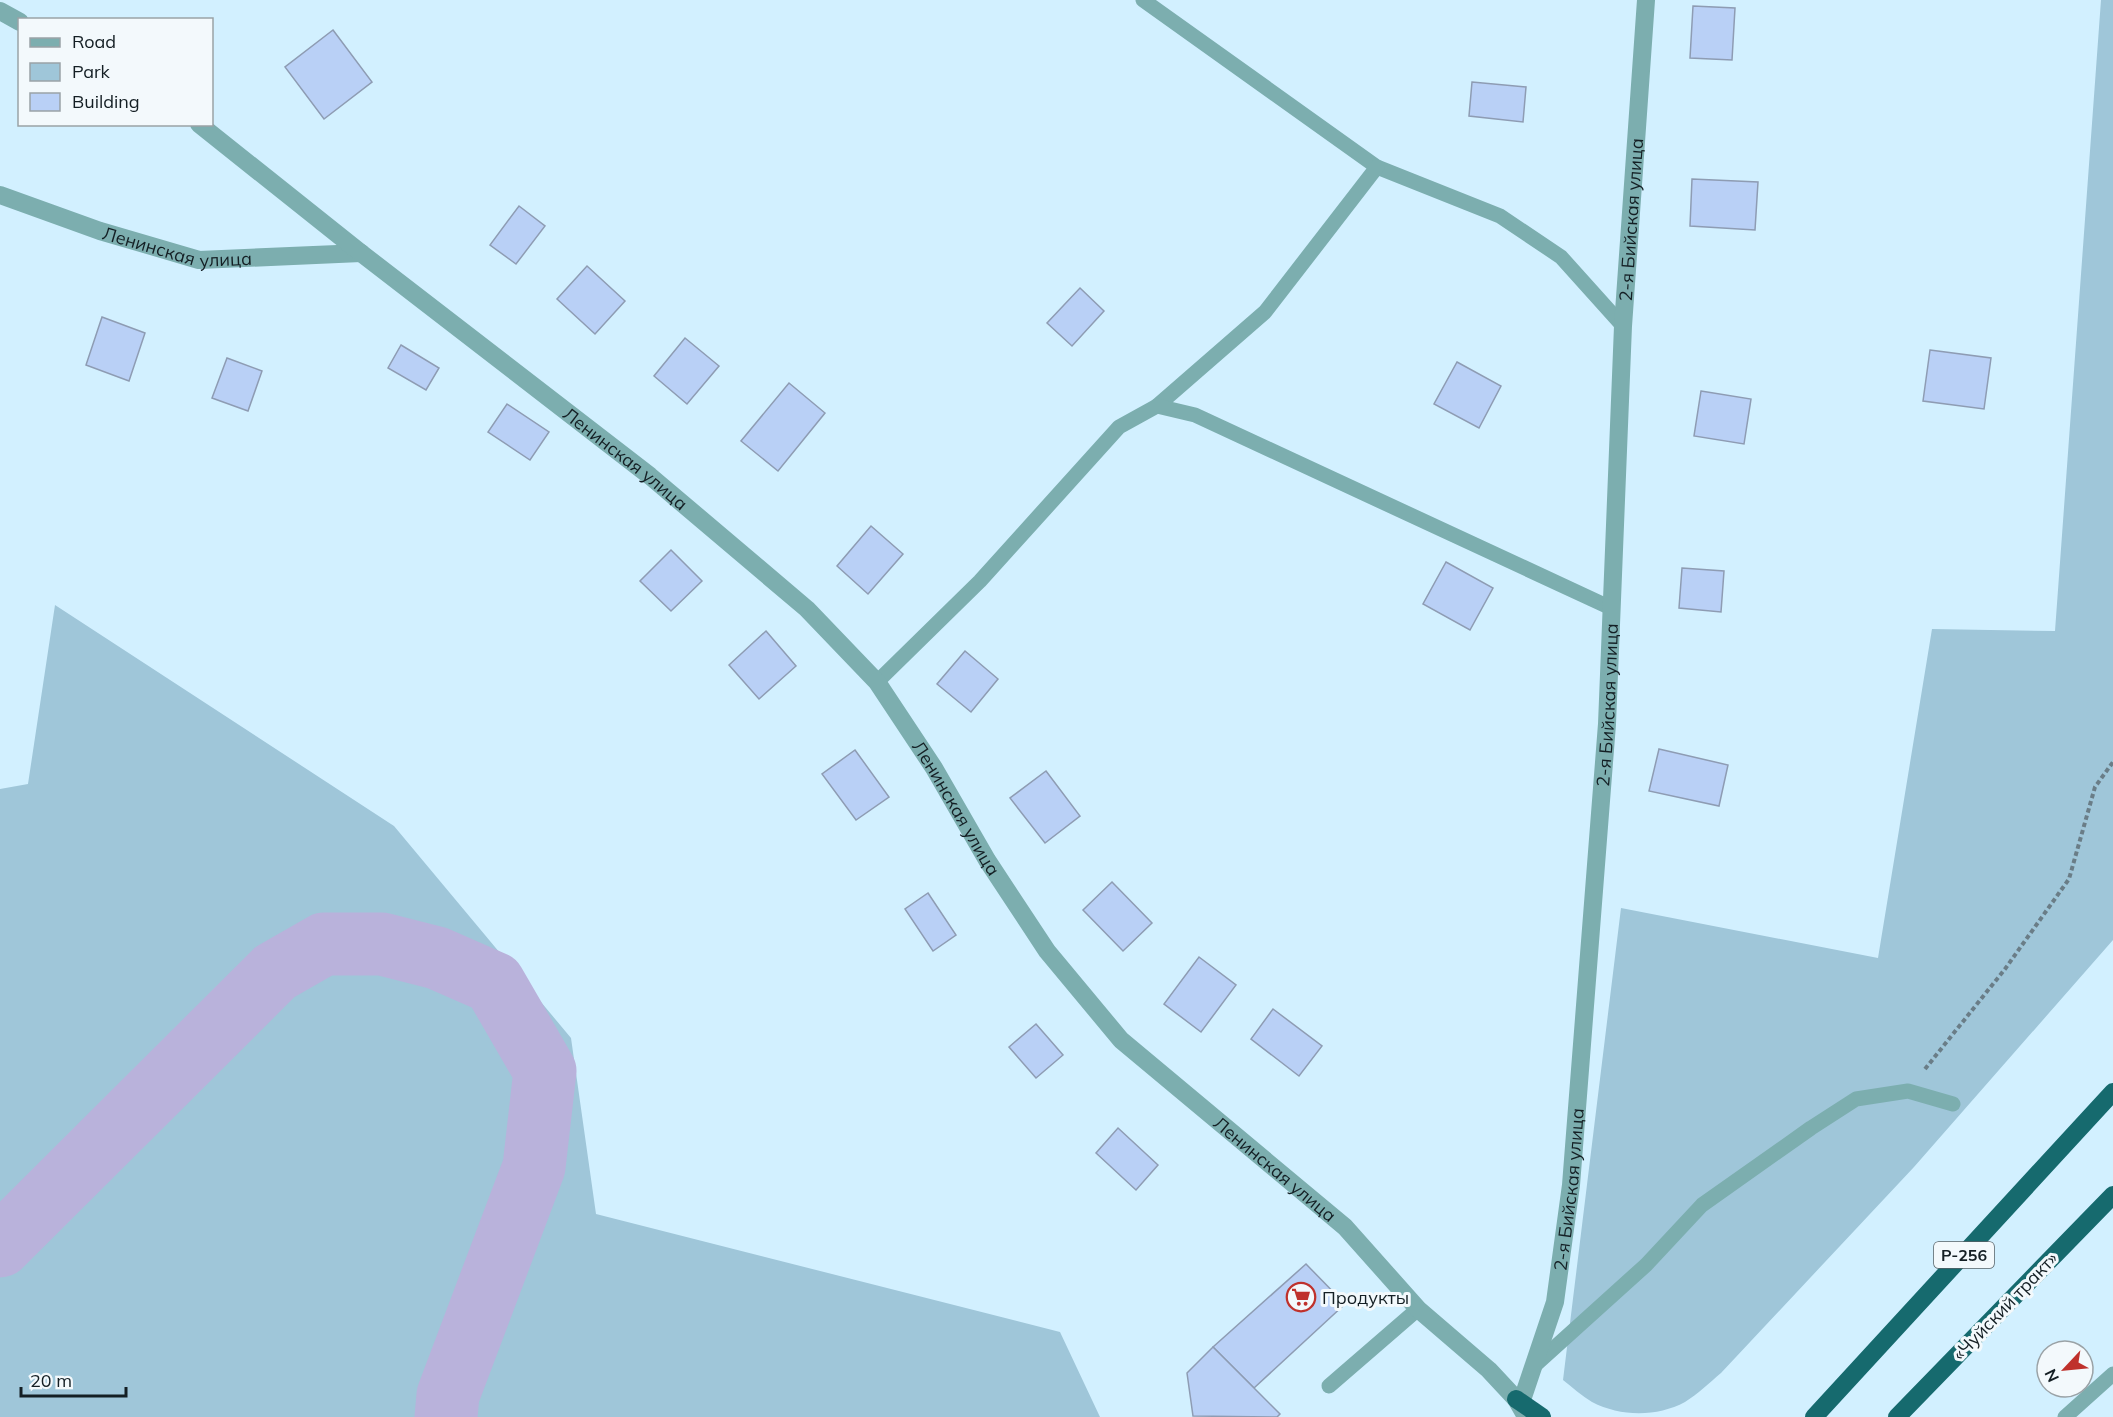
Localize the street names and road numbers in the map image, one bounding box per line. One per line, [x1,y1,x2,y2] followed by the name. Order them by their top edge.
[1613,137,1648,302] street label: 2-я Бийская улица
[100,221,252,271] street label: Ленинская улица
[559,402,693,515] street label: Ленинская улица
[1591,623,1623,788] street label: 2-я Бийская улица
[908,736,1005,880] street label: Ленинская улица
[1548,1107,1588,1272] street label: 2-я Бийская улица
[1209,1111,1341,1227] street label: Ленинская улица
[1934,1242,1994,1268] road number: Р-256
[1947,1247,2063,1365] street label: «Чуйский тракт»

